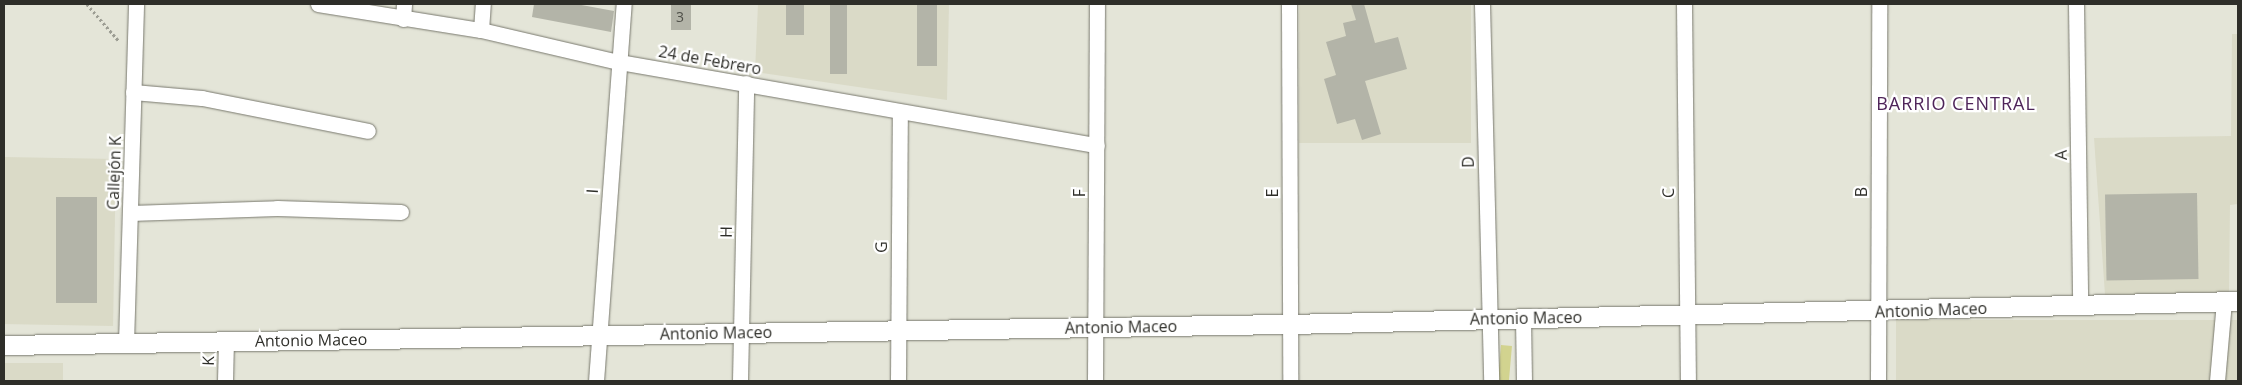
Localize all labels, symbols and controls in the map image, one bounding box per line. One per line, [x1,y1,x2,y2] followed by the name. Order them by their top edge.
[676,9,684,25] house number: 3
[657,42,763,78] street label: 24 de Febrero
[1874,92,2038,114] district label: BARRIO CENTRAL
[103,136,125,210] street label: Callejón K
[2051,150,2071,160] street label: A
[1458,156,1478,168] street label: D
[1851,187,1871,197] street label: B
[582,188,602,194] street label: I
[1658,188,1678,198] street label: C
[1069,189,1089,197] street label: F
[1262,189,1282,197] street label: E
[716,226,736,238] street label: H
[871,241,891,253] street label: G
[1874,298,1988,322] street label: Antonio Maceo
[1470,307,1582,329] street label: Antonio Maceo
[1065,316,1177,338] street label: Antonio Maceo
[660,322,772,344] street label: Antonio Maceo
[255,329,367,351] street label: Antonio Maceo
[198,356,218,366] street label: K

